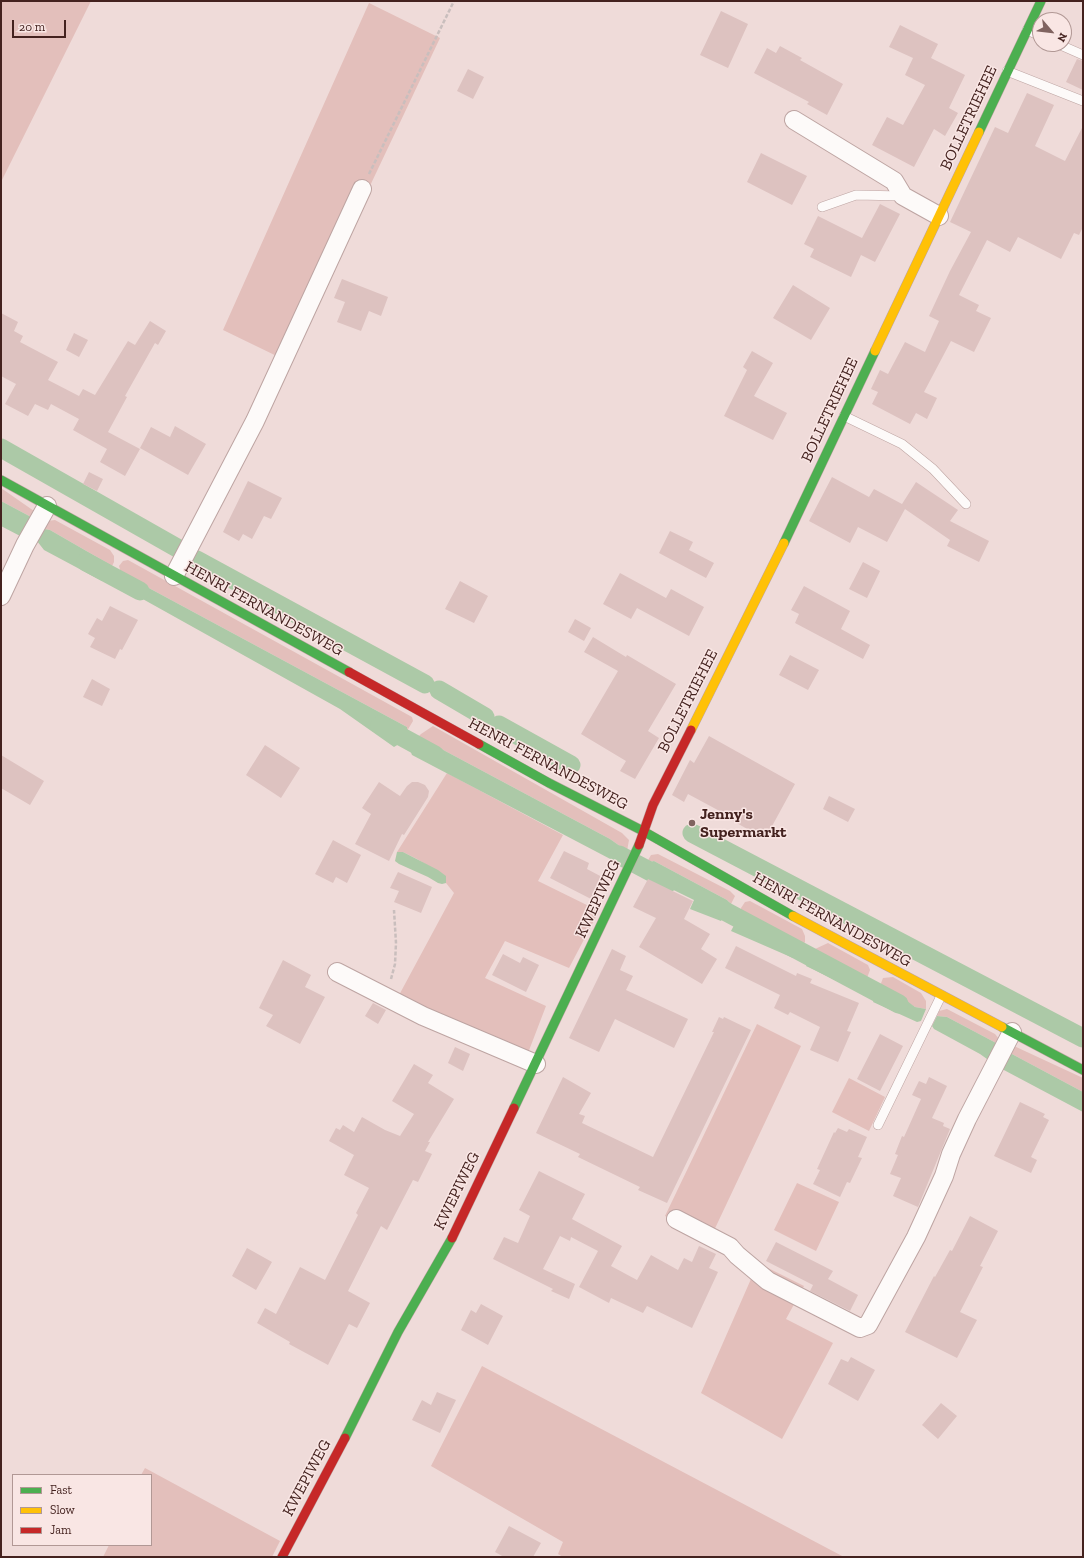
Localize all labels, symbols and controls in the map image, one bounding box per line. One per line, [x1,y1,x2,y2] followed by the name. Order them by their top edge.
[14,12,68,38] scale bar
[1032,12,1072,52] north arrow
[19,20,45,34] text: 20 m
[1054,31,1070,44] text: N
[936,63,1002,173] street label: BOLLETRIEHEE
[797,355,863,465] street label: BOLLETRIEHEE
[181,557,347,661] street label: HENRI FERNANDESWEG
[654,646,722,756] street label: BOLLETRIEHEE
[465,714,631,814] street label: HENRI FERNANDESWEG
[700,804,786,842] place label: Jenny's Supermarkt
[687,818,697,828] marker: Jenny's Supermarkt
[571,857,625,941] street label: KWEPIWEG
[749,868,915,972] street label: HENRI FERNANDESWEG
[430,1149,484,1233] street label: KWEPIWEG
[279,1436,335,1520] street label: KWEPIWEG
[12,1474,152,1546] legend
[50,1483,72,1497] text: Fast
[50,1503,75,1517] text: Slow
[50,1523,71,1537] text: Jam

